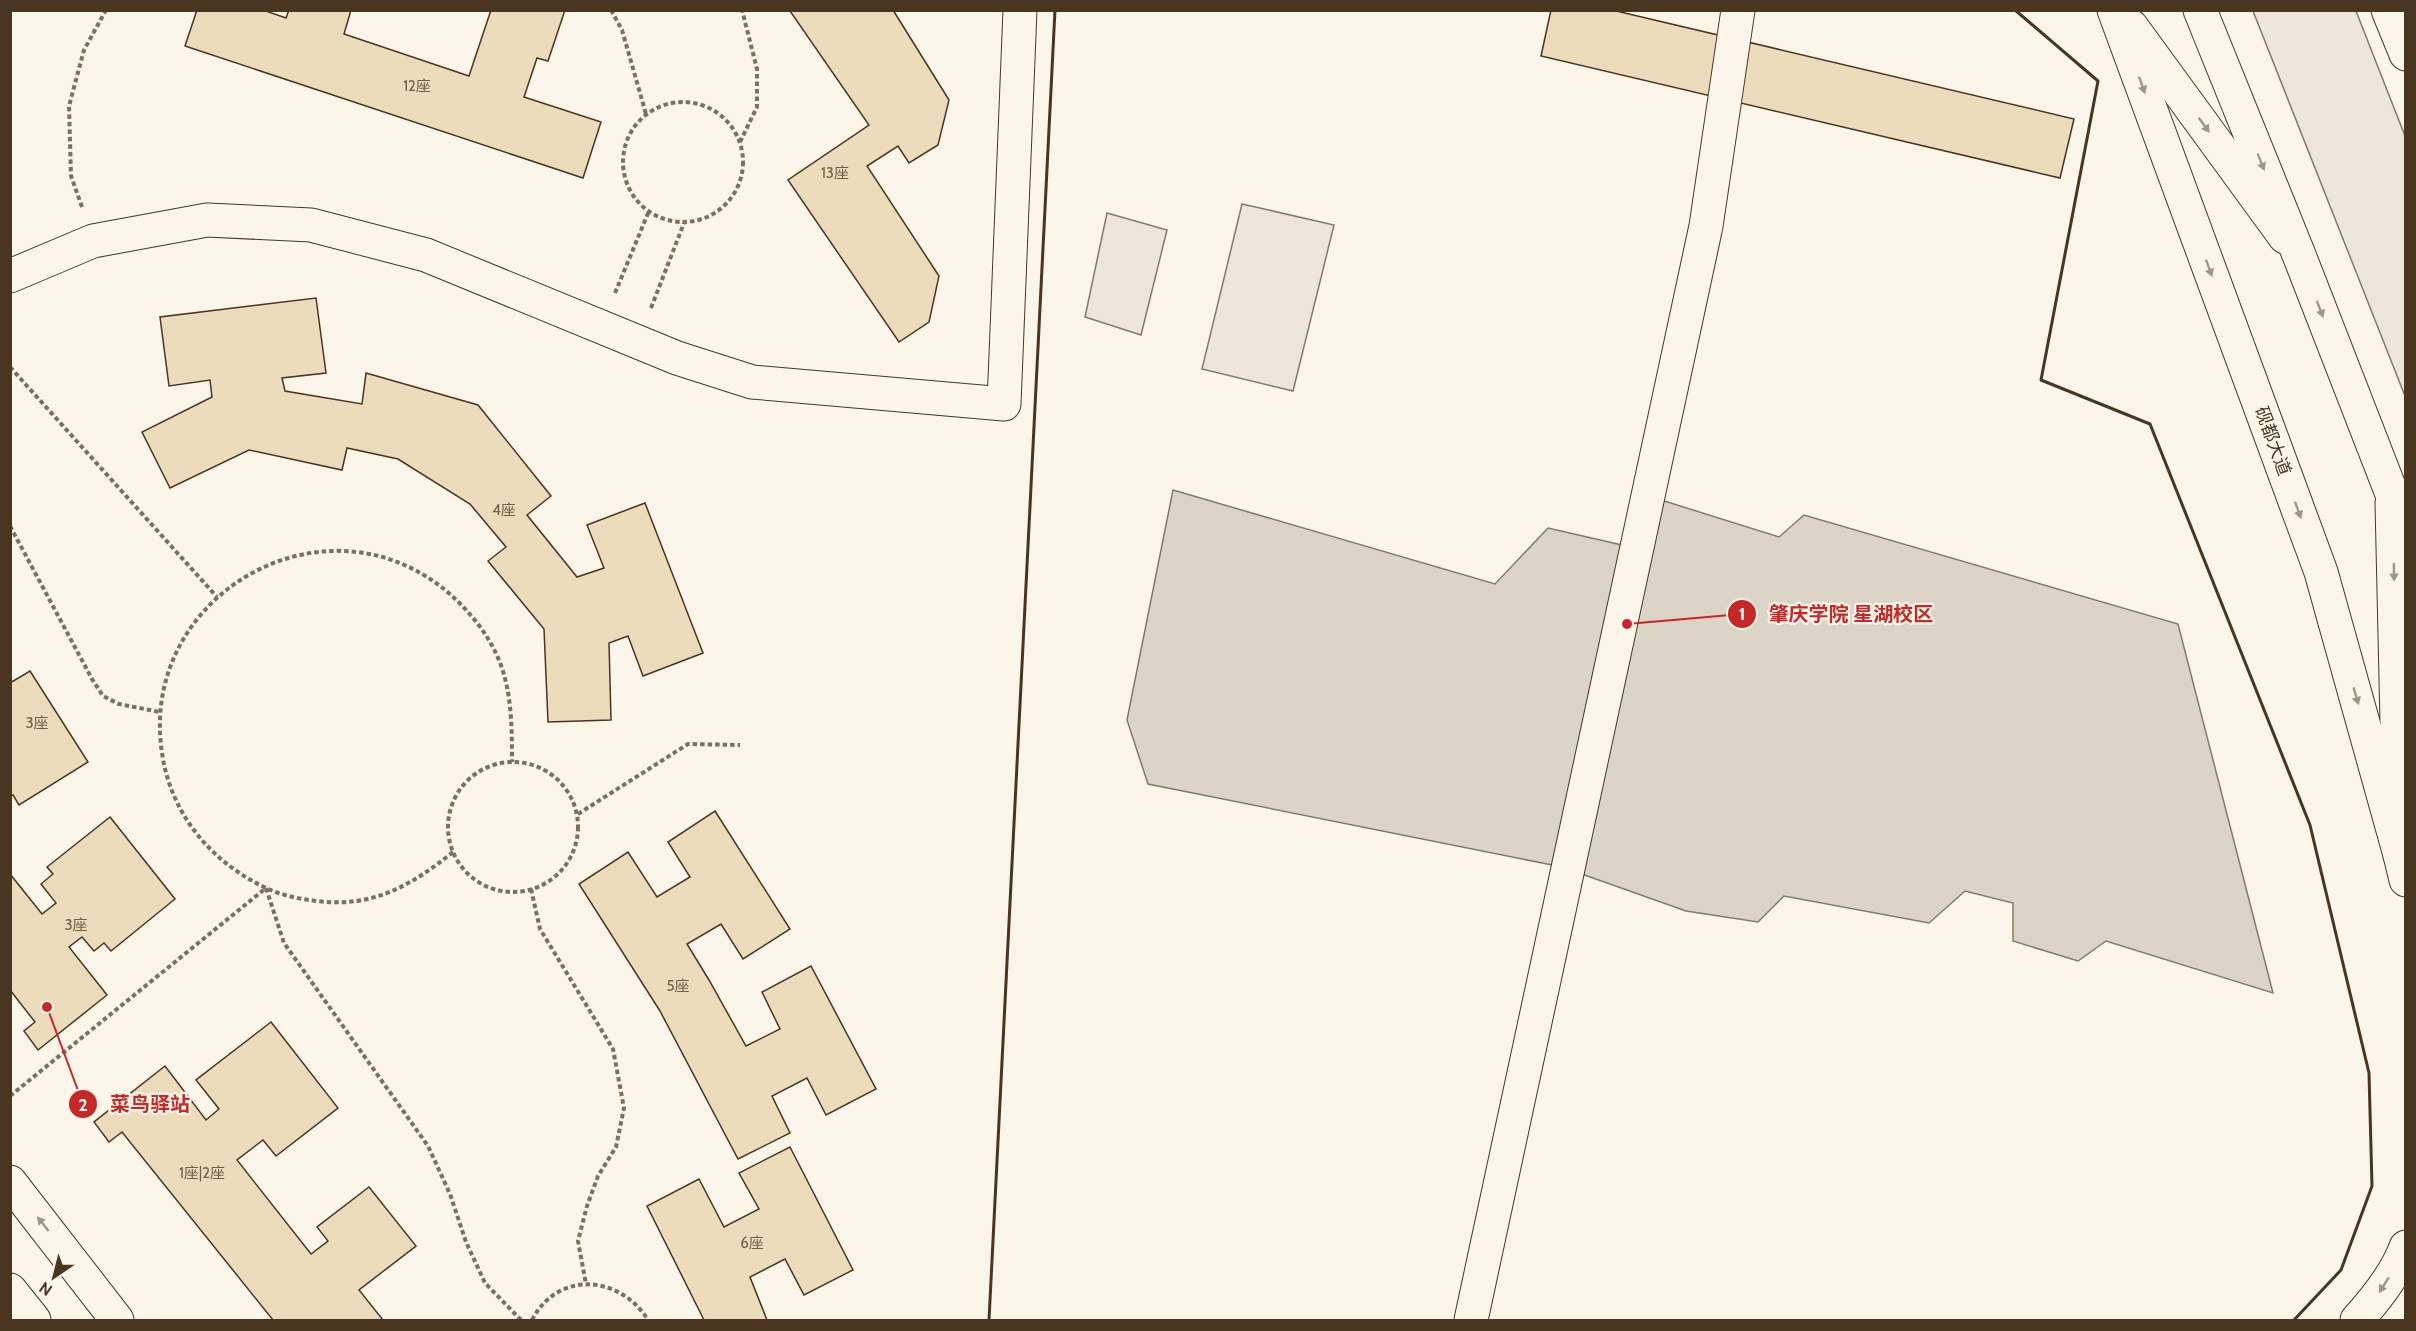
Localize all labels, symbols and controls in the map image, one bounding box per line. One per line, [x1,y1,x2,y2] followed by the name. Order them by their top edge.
[2137,76,2147,94] one-way arrow
[403,77,431,95] house number: 12座
[2198,117,2210,133] one-way arrow
[2257,153,2266,171] one-way arrow
[821,164,849,182] house number: 13座
[2205,259,2214,277] one-way arrow
[2315,301,2325,319] one-way arrow
[2250,403,2296,479] street label: 砚都大道
[492,501,516,519] house number: 4座
[2294,501,2303,519] one-way arrow
[2389,563,2399,582] one-way arrow
[1727,595,1946,633] callout: 肇庆学院 星湖校区
[1769,602,1933,626] text: 肇庆学院 星湖校区
[1739,603,1745,625] text: 1
[2352,688,2361,706] one-way arrow
[25,714,49,732] house number: 3座
[64,916,88,934] house number: 3座
[666,977,690,995] house number: 5座
[68,1085,202,1123] callout: 菜鸟驿站
[110,1092,190,1116] text: 菜鸟驿站
[78,1094,88,1116] text: 2
[179,1164,225,1182] house number: 1座|2座
[37,1217,49,1233] one-way arrow
[740,1234,764,1252] house number: 6座
[24,1247,84,1307] north arrow
[2378,1277,2390,1293] one-way arrow
[36,1278,56,1300] text: N

